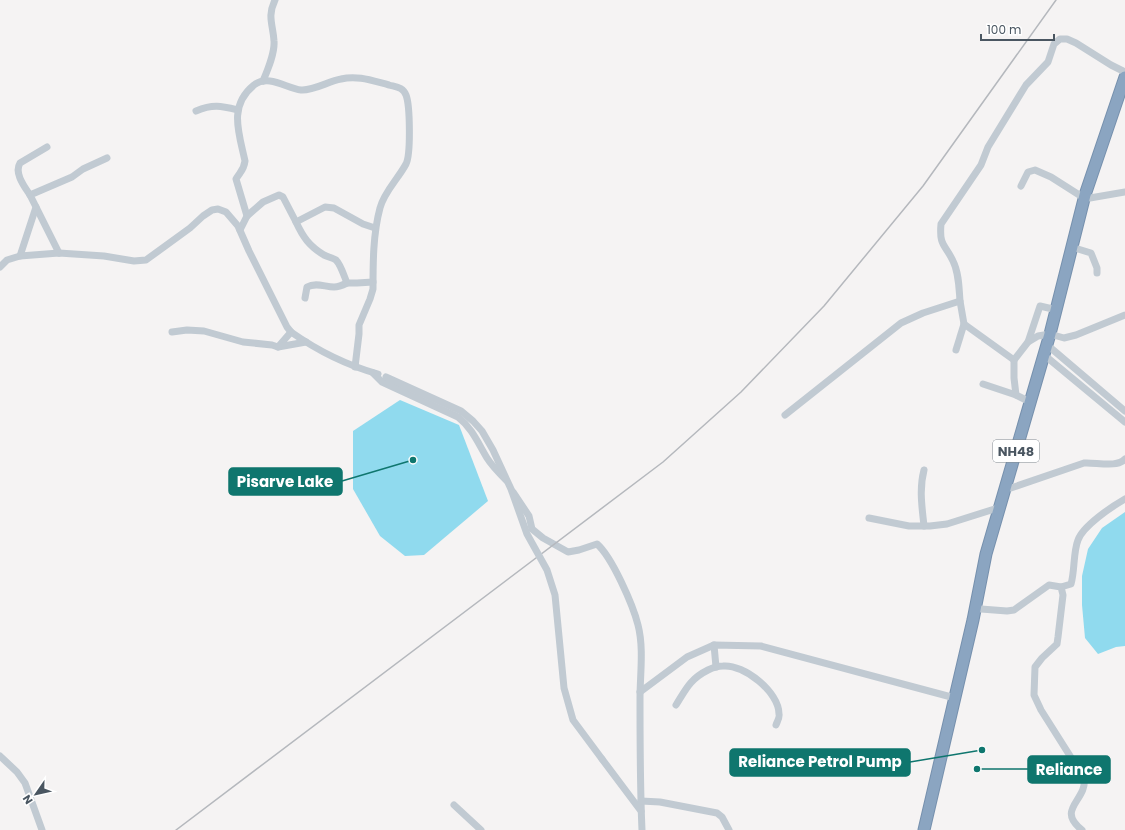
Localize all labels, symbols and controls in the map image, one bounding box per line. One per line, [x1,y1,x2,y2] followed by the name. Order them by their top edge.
[981,16,1054,42] scale bar
[987,21,1021,38] text: 100 m
[993,440,1039,462] road number: NH48
[229,468,342,495] callout: Pisarve Lake
[237,471,333,492] text: Pisarve Lake
[730,749,910,776] callout: Reliance Petrol Pump
[738,751,902,772] text: Reliance Petrol Pump
[1028,756,1110,783] callout: Reliance
[1036,759,1102,780] text: Reliance
[16,774,56,814] north arrow
[19,792,37,807] text: N

